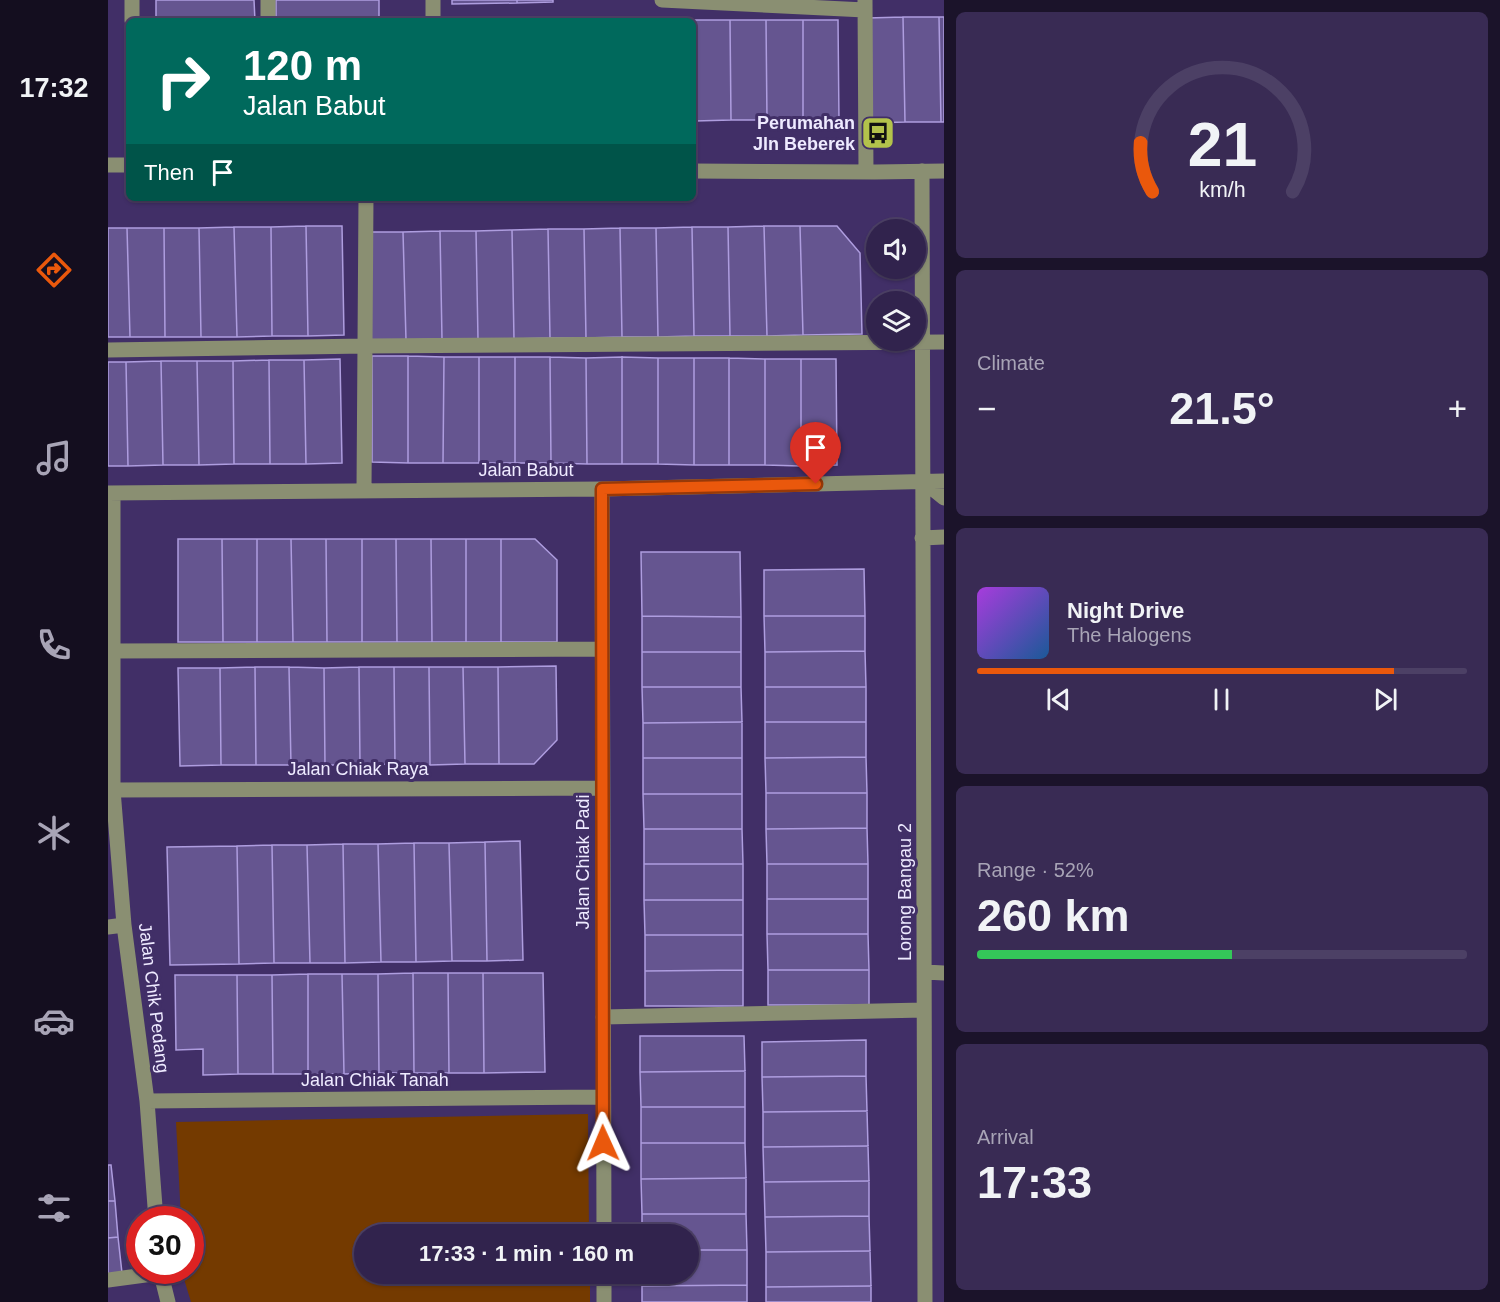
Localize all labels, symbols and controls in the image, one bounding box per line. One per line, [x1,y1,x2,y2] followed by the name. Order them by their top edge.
[144,42,222,120] icon: right
[243,42,362,89] text: 120 m
[19,73,89,103] text: 17:32
[243,91,386,121] text: Jalan Babut
[1187,110,1257,179] text: 21
[753,113,856,154] place label: Perumahan Jln Beberek
[860,115,896,151] bus stop icon: Perumahan Jln Beberek
[206,156,239,189] icon: arrive
[144,160,194,185] text: Then
[1199,178,1245,202] text: km/h
[866,219,926,351] map controls
[866,219,926,279] button: sound
[33,249,75,291] icon: directions
[866,291,926,351] button: layers
[977,352,1045,374] text: Climate
[1169,383,1275,434] text: 21.5°
[977,390,996,427] text: −
[1448,390,1467,427] text: +
[790,422,841,484] pin
[799,431,832,464] icon: arrive
[33,437,75,479] icon: music
[478,460,574,480] street label: Jalan Babut
[1067,598,1184,623] text: Night Drive
[33,624,75,666] icon: phone
[1067,624,1192,646] text: The Halogens
[1042,683,1075,716] icon: previous
[1205,683,1238,716] icon: pause
[1369,683,1402,716] icon: next
[287,759,430,779] street label: Jalan Chiak Raya
[573,794,593,930] street label: Jalan Chiak Padi
[33,812,75,854] icon: climate
[895,823,915,961] street label: Lorong Bangau 2
[977,859,1094,881] text: Range · 52%
[977,890,1130,941] text: 260 km
[135,922,173,1074] street label: Jalan Chik Pedang
[33,1000,75,1042] icon: car
[301,1070,449,1090] street label: Jalan Chiak Tanah
[571,1111,635,1175] position arrow
[977,1126,1034,1148] text: Arrival
[977,1157,1092,1208] text: 17:33
[33,1187,75,1229] icon: filters
[126,1206,204,1284] speed limit sign: 30
[419,1241,634,1266] text: 17:33 · 1 min · 160 m

